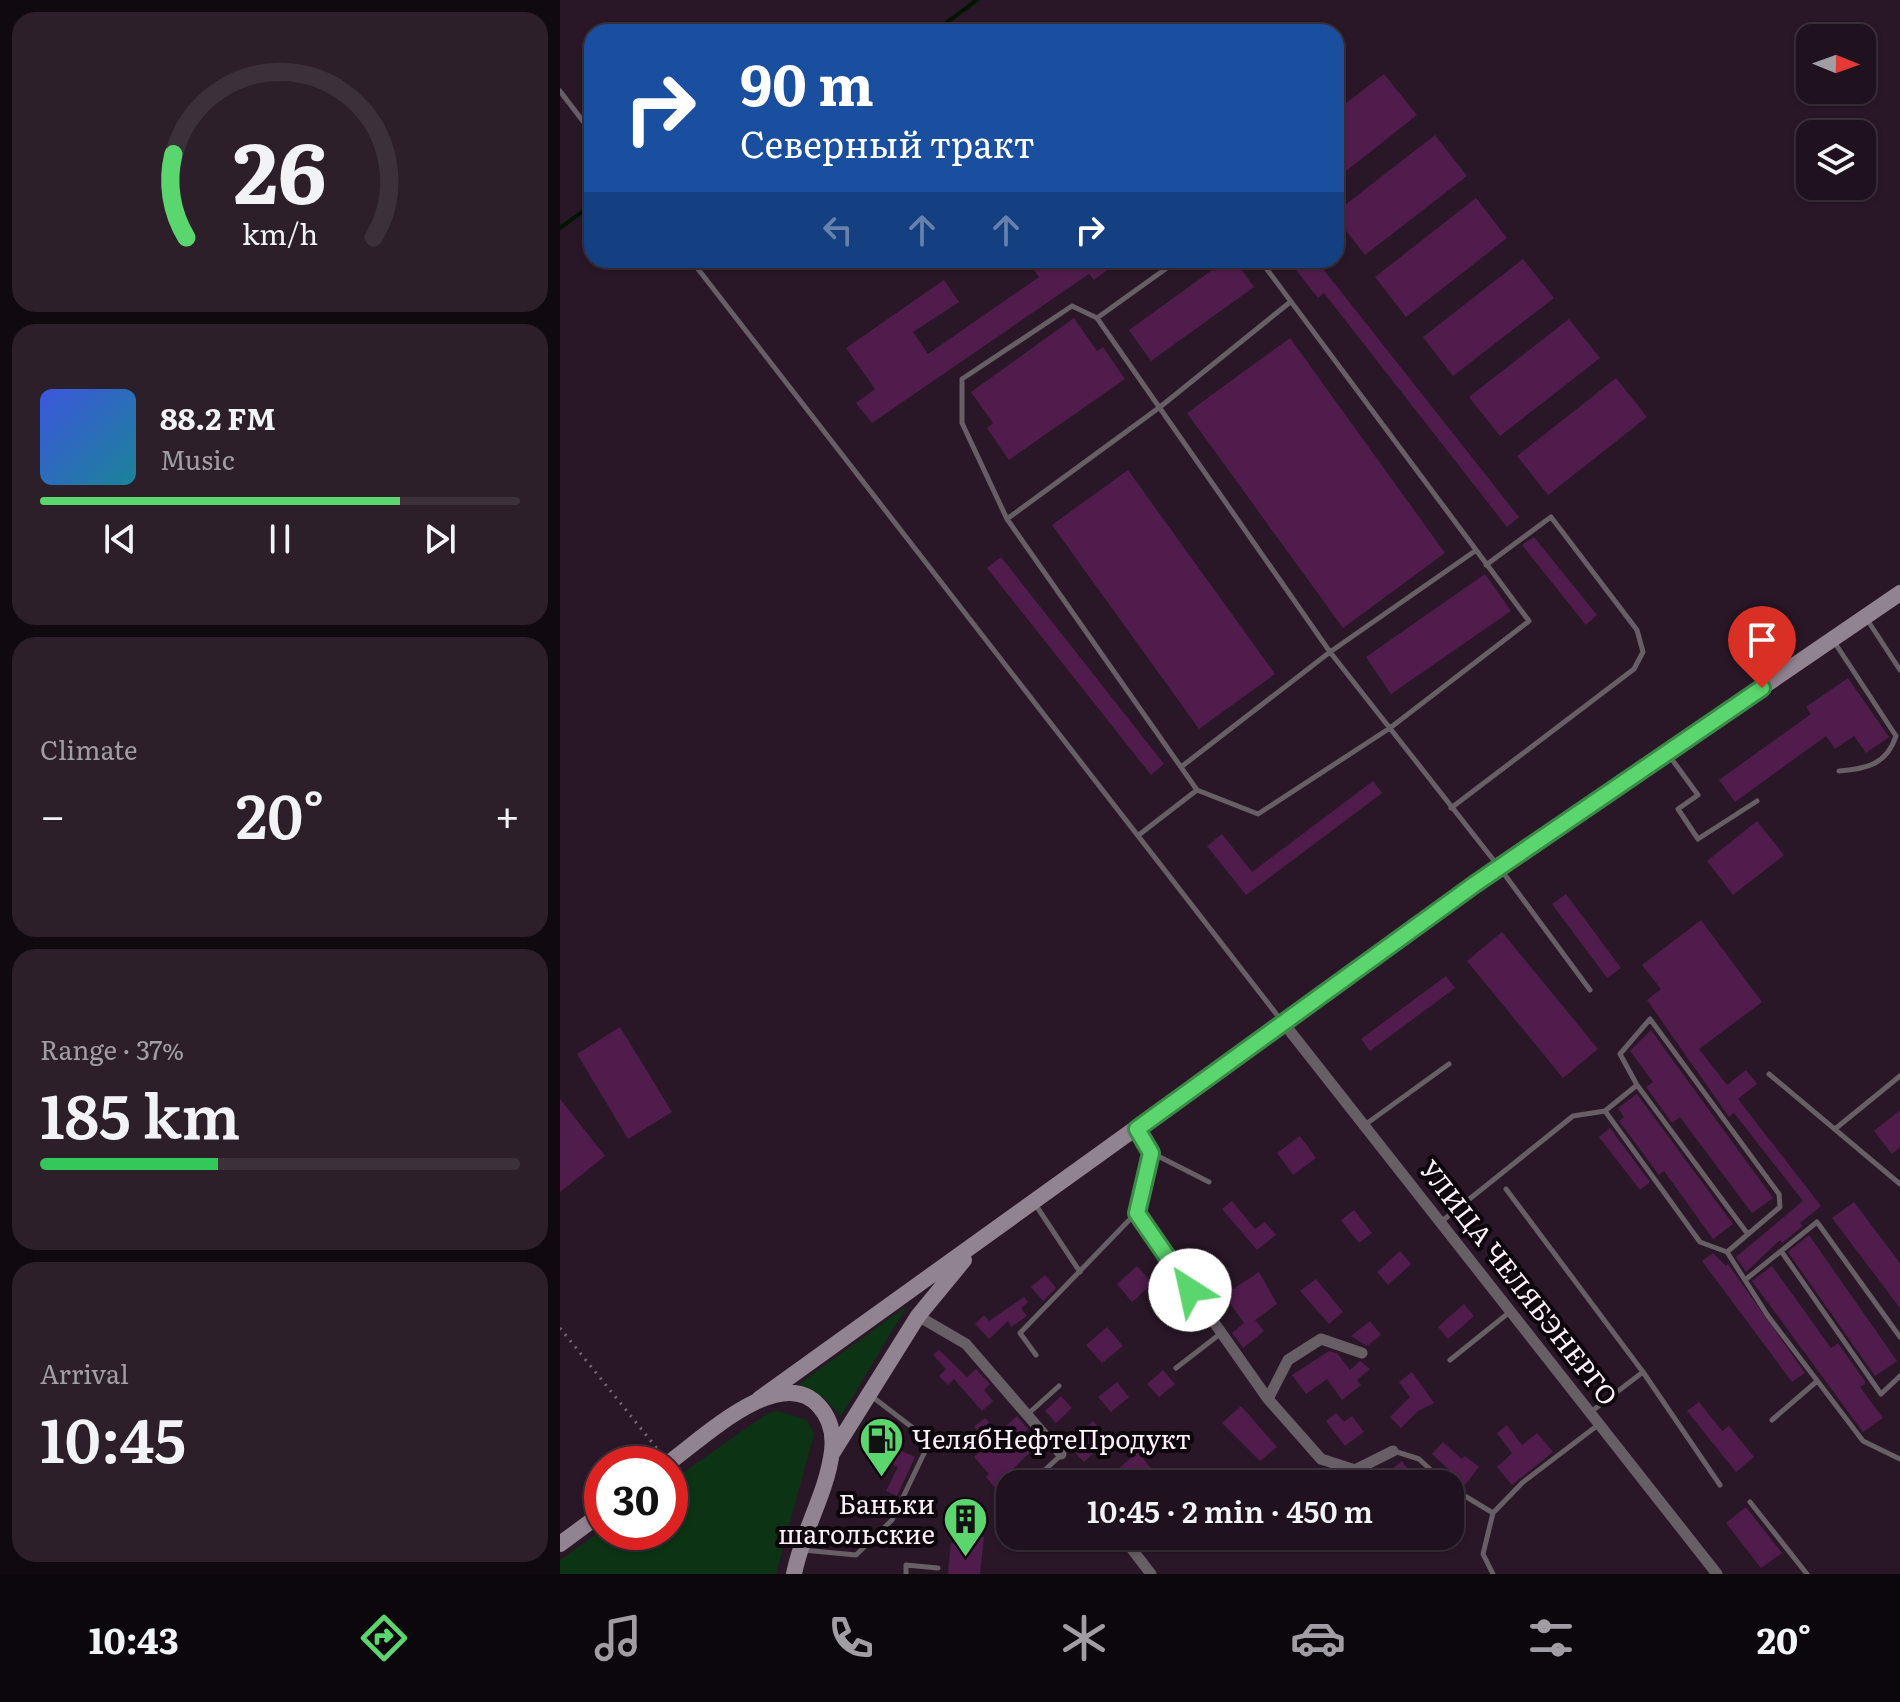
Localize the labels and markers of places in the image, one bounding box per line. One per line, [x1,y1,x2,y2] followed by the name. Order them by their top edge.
[1728,606,1796,688] pin
[857,1416,905,1479] fuel station icon: ЧелябНефтеПродукт
[912,1418,1191,1457] place label: ЧелябНефтеПродукт
[778,1483,935,1552] place label: Баньки шагольские
[942,1496,990,1559] building icon: Баньки шагольские

